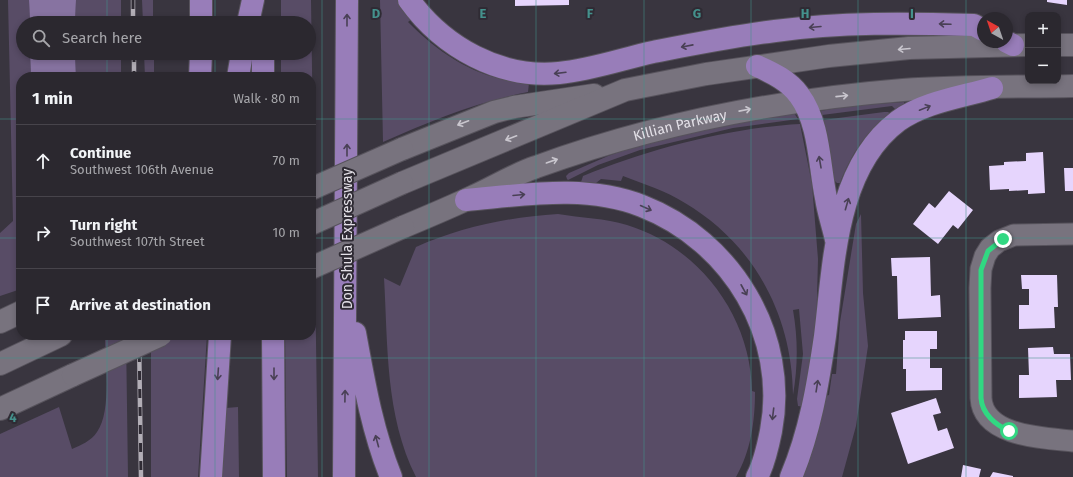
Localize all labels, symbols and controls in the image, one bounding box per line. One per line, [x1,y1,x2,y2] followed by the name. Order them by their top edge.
[372,6,381,21] text: D
[480,6,487,21] text: E
[587,6,594,21] text: F
[693,6,701,21] text: G
[801,6,809,21] text: H
[910,6,914,21] text: I
[977,12,1013,48] north arrow
[1025,12,1061,84] map controls
[1025,12,1061,48] button: +
[343,14,351,27] one-way arrow
[16,16,316,60] search box
[939,20,952,28] one-way arrow
[809,23,822,30] one-way arrow
[30,27,52,49] icon: search
[62,29,142,47] text: Search here
[681,42,694,50] one-way arrow
[898,45,911,53] one-way arrow
[1025,48,1061,84] button: −
[554,69,567,77] one-way arrow
[32,88,73,109] text: 1 min
[233,91,300,106] text: Walk · 80 m
[835,92,848,100] one-way arrow
[919,103,931,111] one-way arrow
[631,106,728,145] street label: Killian Parkway
[739,106,752,114] one-way arrow
[458,120,470,128] one-way arrow
[506,135,518,143] one-way arrow
[70,144,131,162] text: Continue
[343,144,351,157] one-way arrow
[32,150,54,172] icon: ahead
[273,153,300,168] text: 70 m
[815,156,823,169] one-way arrow
[546,157,559,164] one-way arrow
[70,162,214,177] text: Southwest 106th Avenue
[339,169,356,309] street label: Don Shula Expressway
[512,191,525,199] one-way arrow
[844,197,851,210] one-way arrow
[640,205,652,212] one-way arrow
[70,216,137,234] text: Turn right
[32,222,54,244] icon: right
[273,225,300,240] text: 10 m
[994,230,1012,248] route end
[70,234,205,249] text: Southwest 107th Street
[741,284,749,296] one-way arrow
[32,294,54,316] icon: arrive
[70,296,211,314] text: Arrive at destination
[214,367,221,380] one-way arrow
[270,367,278,380] one-way arrow
[813,380,821,393] one-way arrow
[341,390,349,403] one-way arrow
[770,407,777,420] one-way arrow
[9,410,17,425] text: 4
[1000,422,1018,440] route start
[373,434,380,447] one-way arrow

